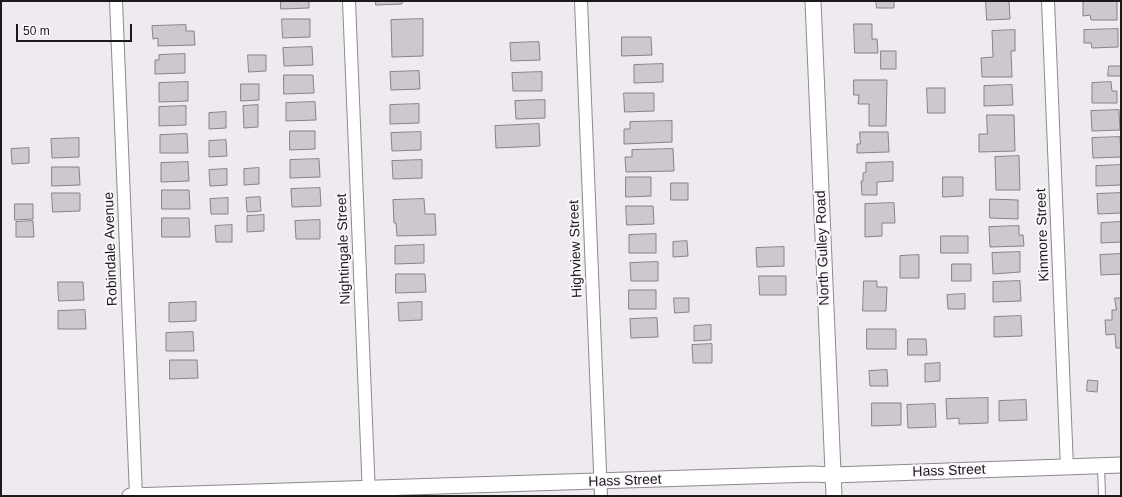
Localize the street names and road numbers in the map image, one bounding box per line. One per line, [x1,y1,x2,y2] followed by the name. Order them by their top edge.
[1033,188,1053,282] street label: Kinmore Street
[813,190,833,306] street label: North Gulley Road
[101,192,121,306] street label: Robindale Avenue
[334,193,354,305] street label: Nightingale Street
[566,200,586,298] street label: Highview Street
[912,461,986,481] street label: Hass Street
[588,471,662,491] street label: Hass Street

